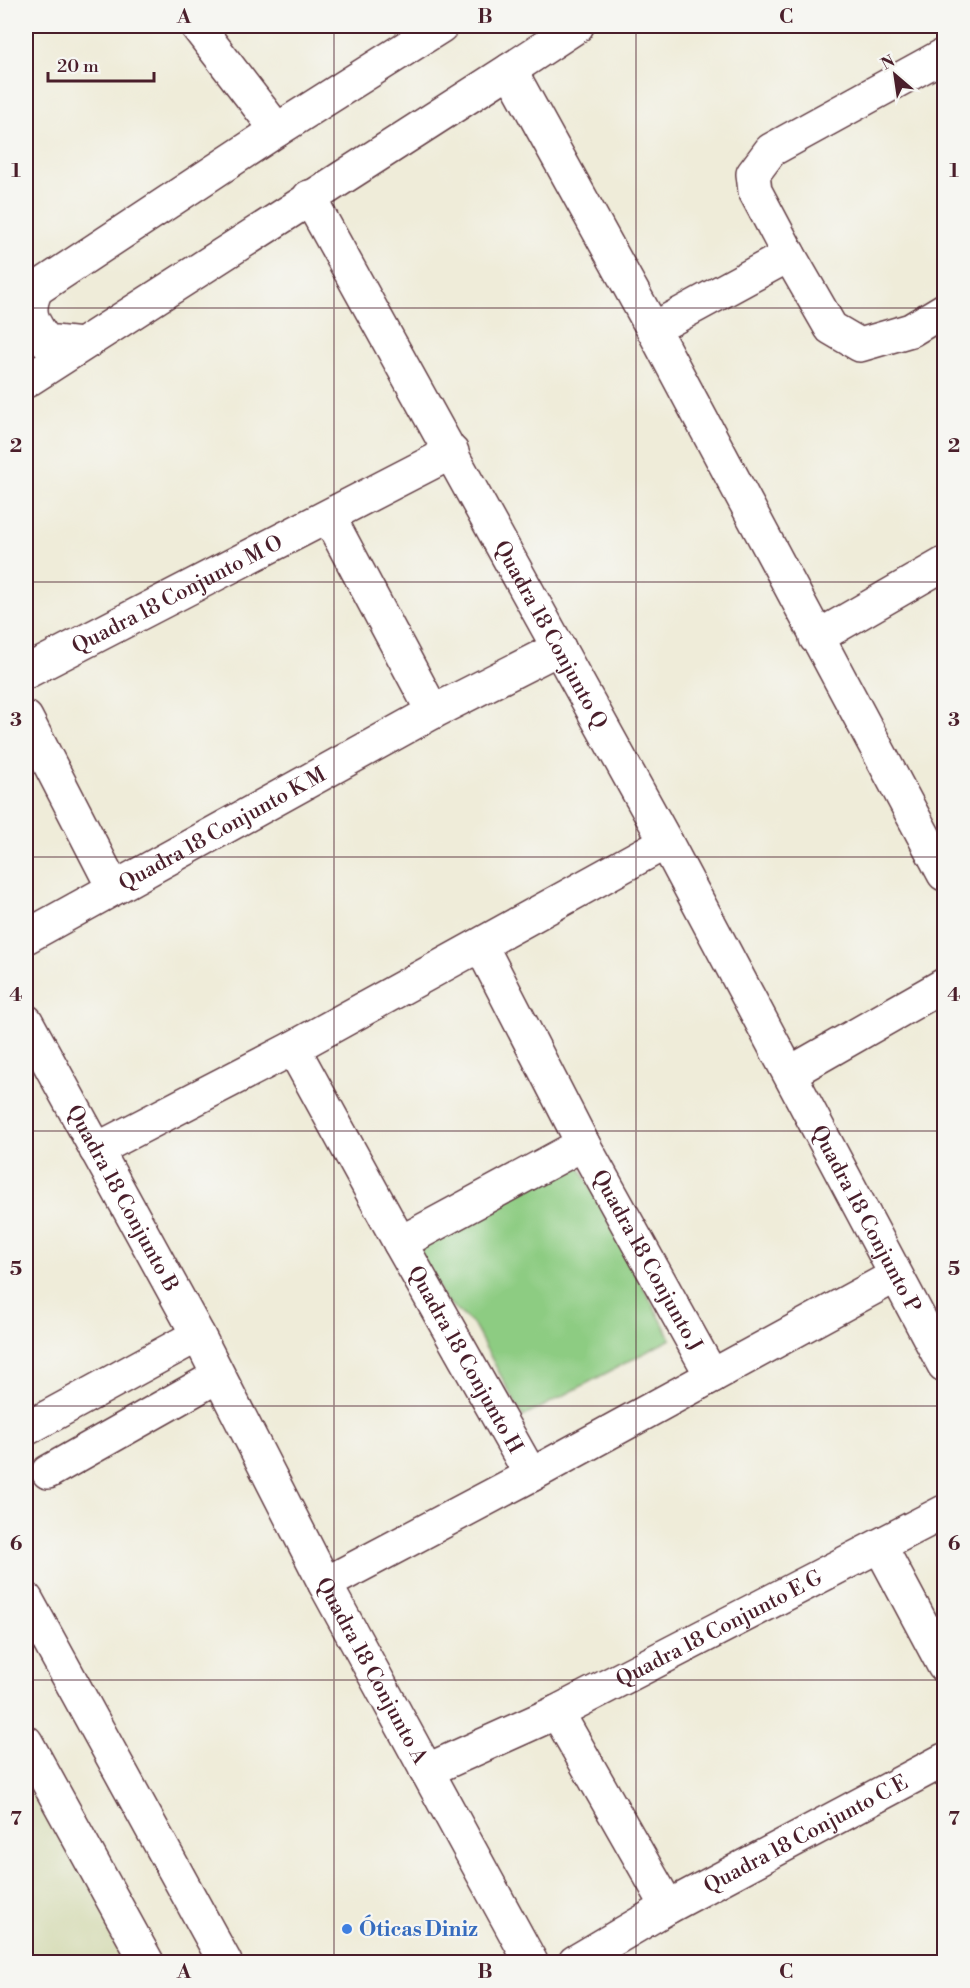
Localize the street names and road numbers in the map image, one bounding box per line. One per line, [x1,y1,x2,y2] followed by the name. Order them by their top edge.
[68,530,287,660] street label: Quadra 18 Conjunto M O
[488,536,613,733] street label: Quadra 18 Conjunto Q
[114,762,331,897] street label: Quadra 18 Conjunto K M
[61,1101,184,1297] street label: Quadra 18 Conjunto B
[805,1121,926,1318] street label: Quadra 18 Conjunto P
[586,1165,708,1356] street label: Quadra 18 Conjunto J
[402,1261,528,1458] street label: Quadra 18 Conjunto H
[612,1565,827,1693] street label: Quadra 18 Conjunto E G
[310,1573,433,1769] street label: Quadra 18 Conjunto A
[700,1770,913,1900] street label: Quadra 18 Conjunto C E

